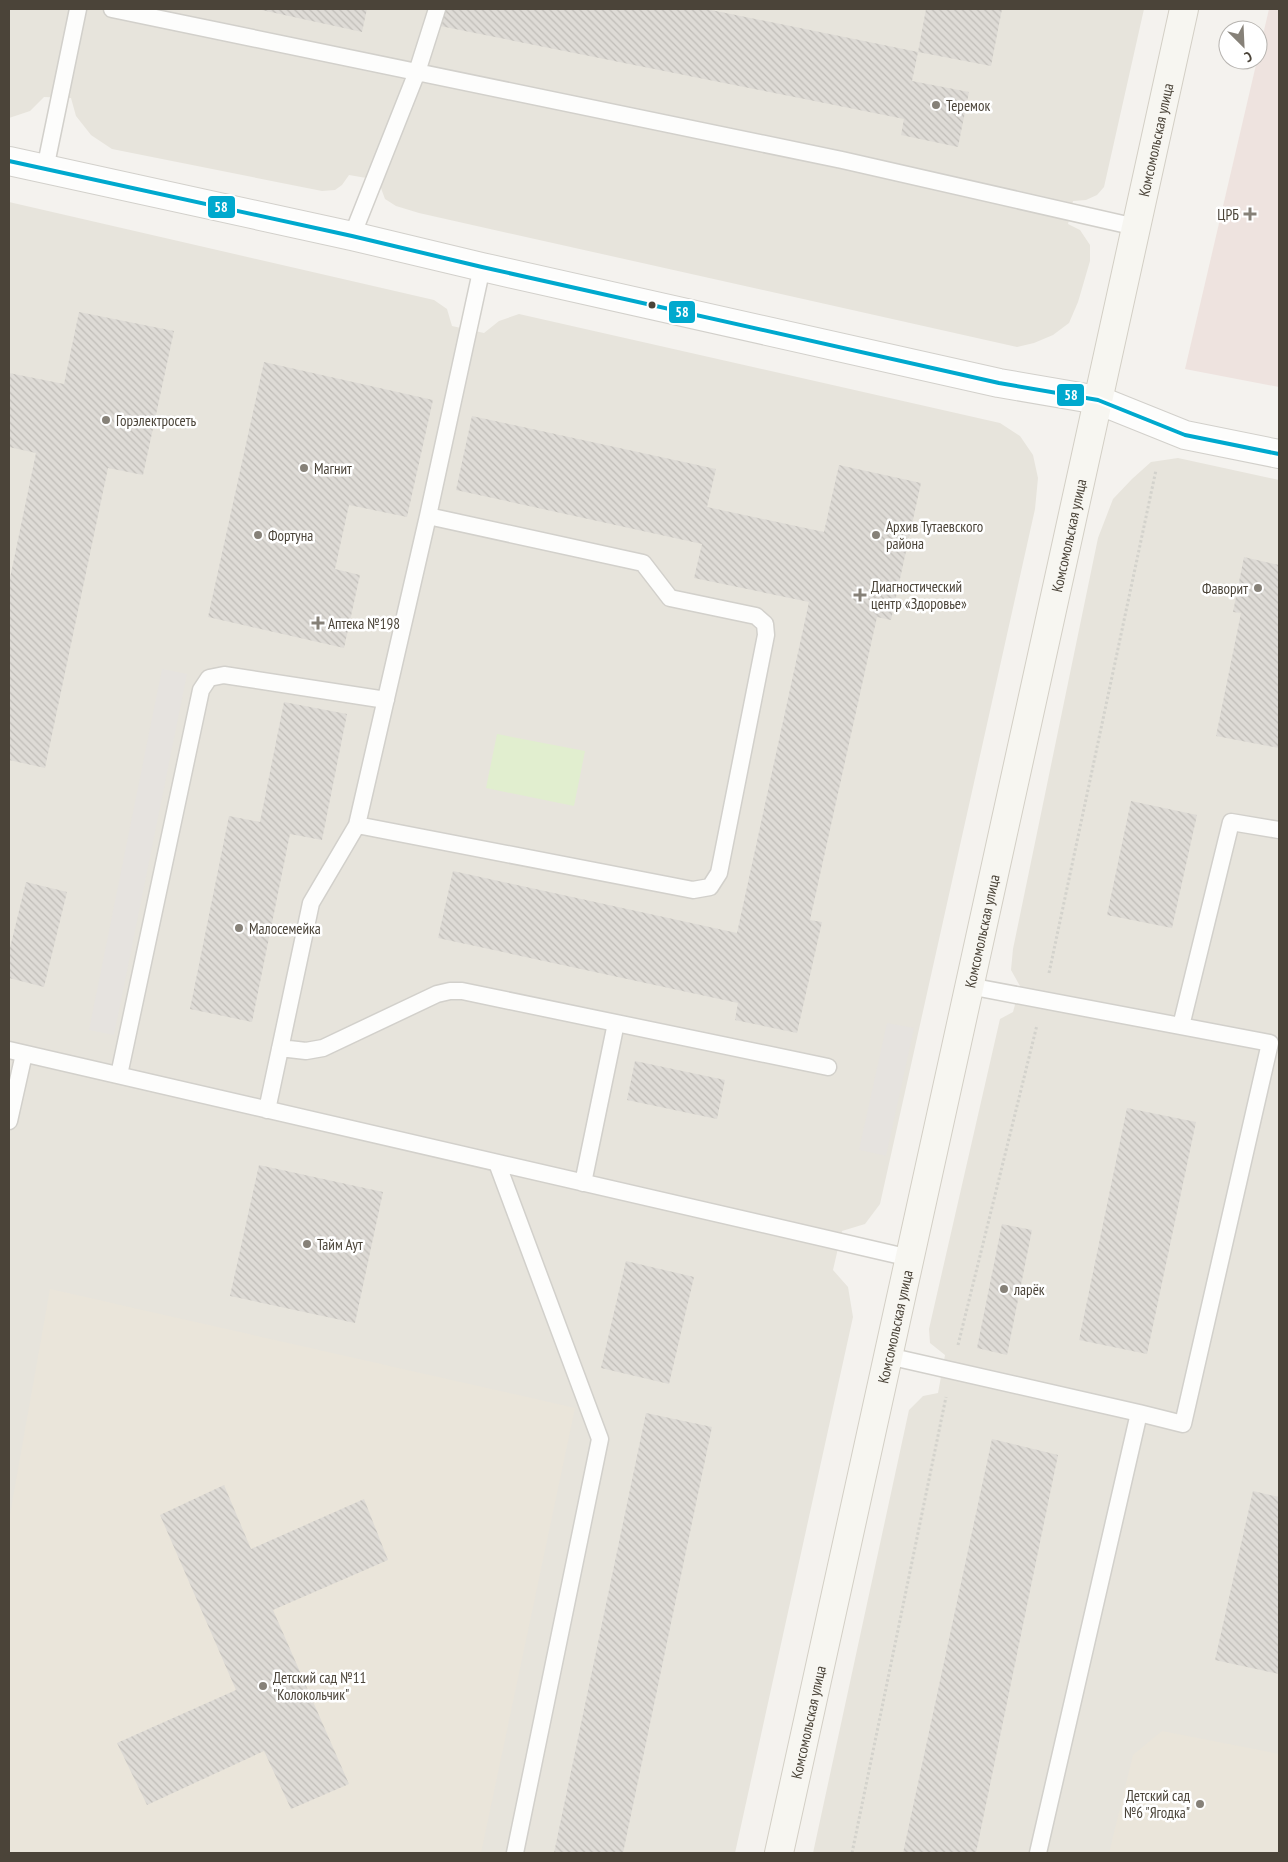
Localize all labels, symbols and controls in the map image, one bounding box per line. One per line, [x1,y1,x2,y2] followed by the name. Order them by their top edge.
[1218,20,1268,70] north arrow
[1241,47,1255,67] text: С
[1134,81,1177,198] street label: Комсомольская улица
[946,96,990,115] place label: Теремок
[930,99,942,111] marker: Теремок
[207,195,236,219] line badge: 58
[214,198,228,216] text: 58
[1217,205,1239,224] place label: ЦРБ
[1243,207,1257,221] marker: ЦРБ
[647,300,657,310] unlabelled marker
[668,300,696,324] line badge: 58
[675,303,689,321] text: 58
[1056,383,1085,407] line badge: 58
[1064,386,1078,404] text: 58
[116,411,197,430] place label: Горэлектросеть
[100,414,112,426] marker: Горэлектросеть
[314,459,352,478] place label: Магнит
[298,462,310,474] marker: Магнит
[1047,477,1090,594] street label: Комсомольская улица
[886,517,983,553] place label: Архив Тутаевского района
[268,526,313,545] place label: Фортуна
[252,529,264,541] marker: Фортуна
[870,529,882,541] marker: Архив Тутаевского района
[871,577,967,613] place label: Диагностический центр «Здоровье»
[1202,579,1248,598] place label: Фаворит
[1252,582,1264,594] marker: Фаворит
[853,588,867,602] marker: Диагностический центр «Здоровье»
[328,614,400,633] place label: Аптека №198
[312,617,324,629] marker: Аптека №198
[960,873,1003,989] street label: Комсомольская улица
[249,919,321,938] place label: Малосемейка
[233,922,245,934] marker: Малосемейка
[317,1235,363,1254] place label: Тайм Аут
[301,1238,313,1250] marker: Тайм Аут
[873,1268,916,1385] street label: Комсомольская улица
[1013,1280,1045,1299] place label: ларёк
[998,1283,1010,1295] marker: ларёк
[786,1664,829,1781] street label: Комсомольская улица
[273,1668,366,1704] place label: Детский сад №11 "Колокольчик"
[257,1680,269,1692] marker: Детский сад №11 "Колокольчик"
[1124,1786,1190,1822] place label: Детский сад №6 "Ягодка"
[1194,1798,1206,1810] marker: Детский сад №6 "Ягодка"

